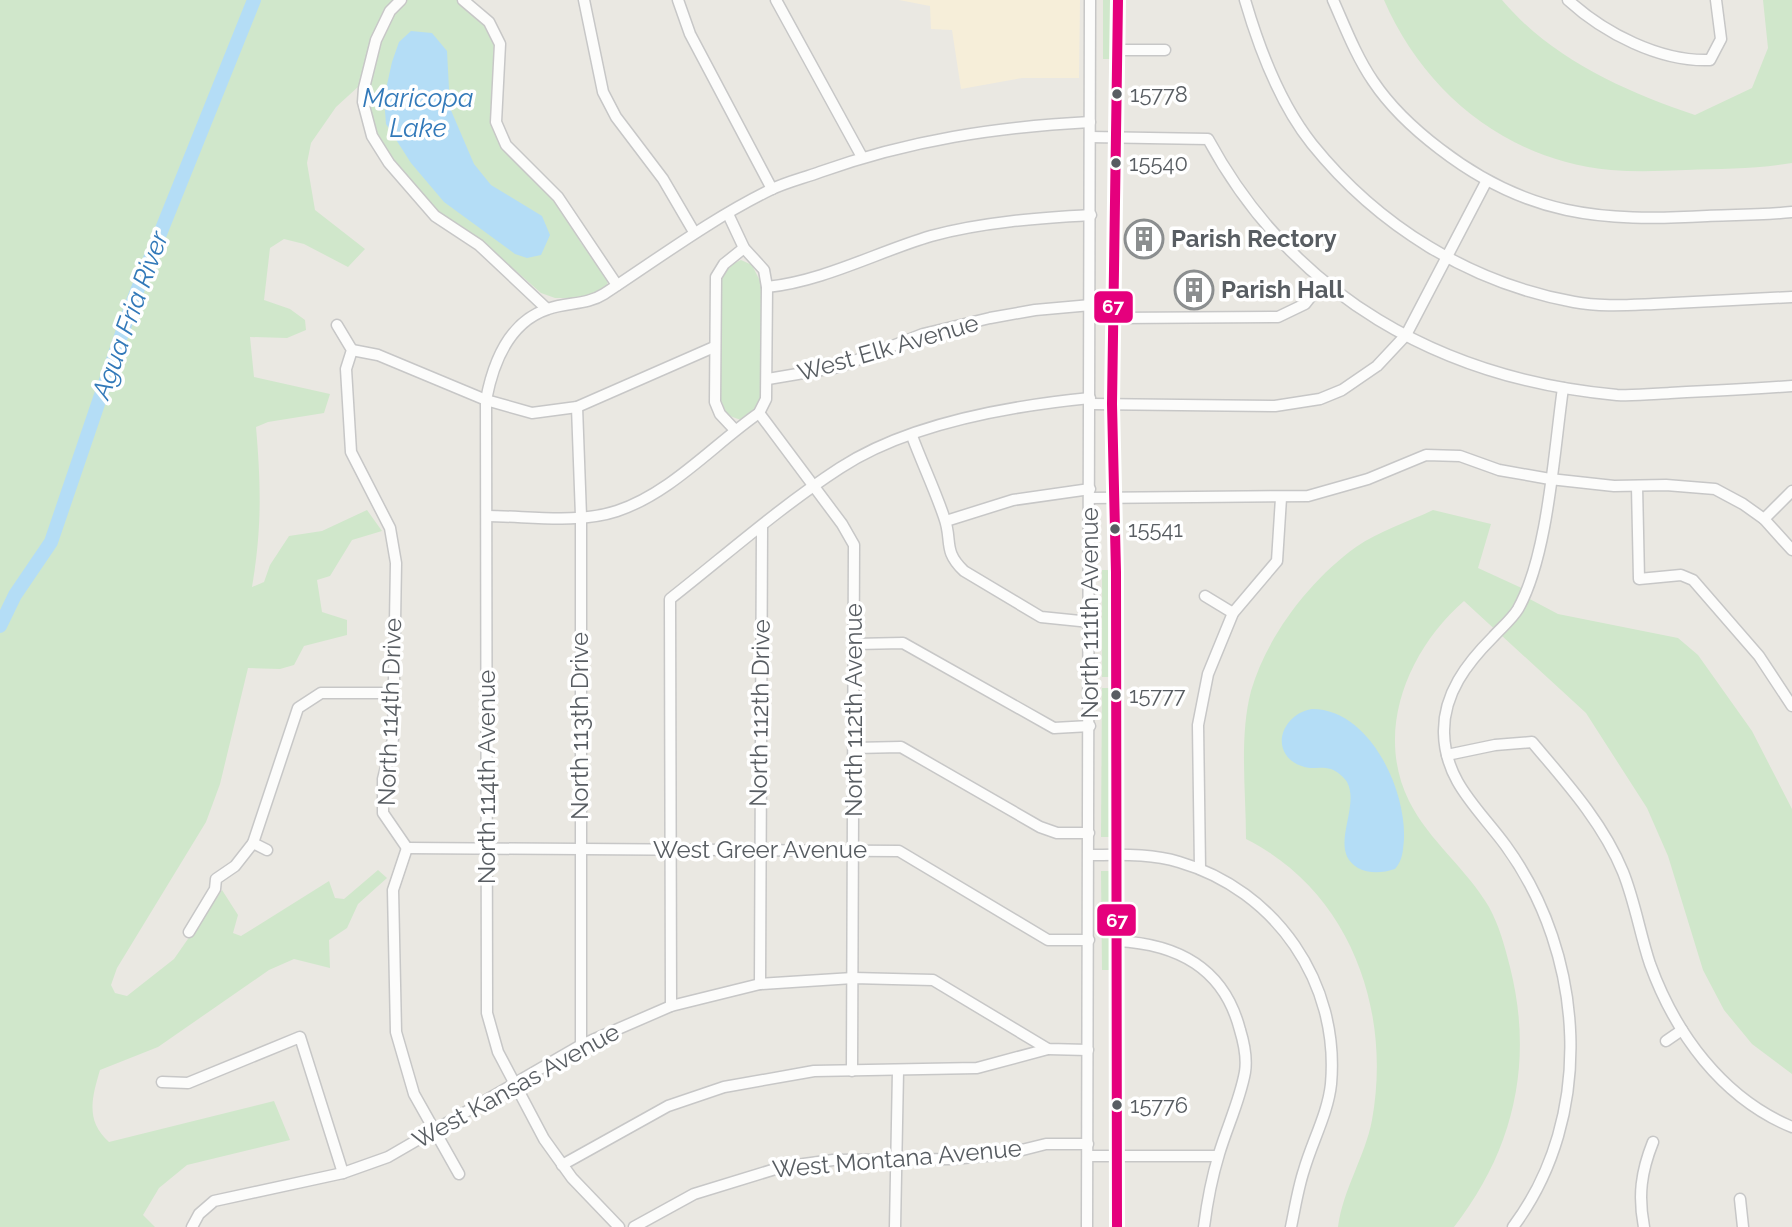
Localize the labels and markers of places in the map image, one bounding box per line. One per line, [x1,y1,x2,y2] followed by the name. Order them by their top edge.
[1130,81,1188,107] place label: 15778
[1110,87,1124,101] marker: 15778
[1129,150,1188,176] place label: 15540
[1109,156,1123,170] marker: 15540
[1123,218,1165,260] building icon: Parish Rectory
[1171,224,1337,253] place label: Parish Rectory
[1173,269,1215,311] building icon: Parish Hall
[1221,275,1344,304] place label: Parish Hall
[1128,516,1183,542] place label: 15541
[1108,522,1122,536] marker: 15541
[1129,682,1186,708] place label: 15777
[1109,688,1123,702] marker: 15777
[1130,1092,1188,1118] place label: 15776
[1110,1098,1124,1112] marker: 15776

